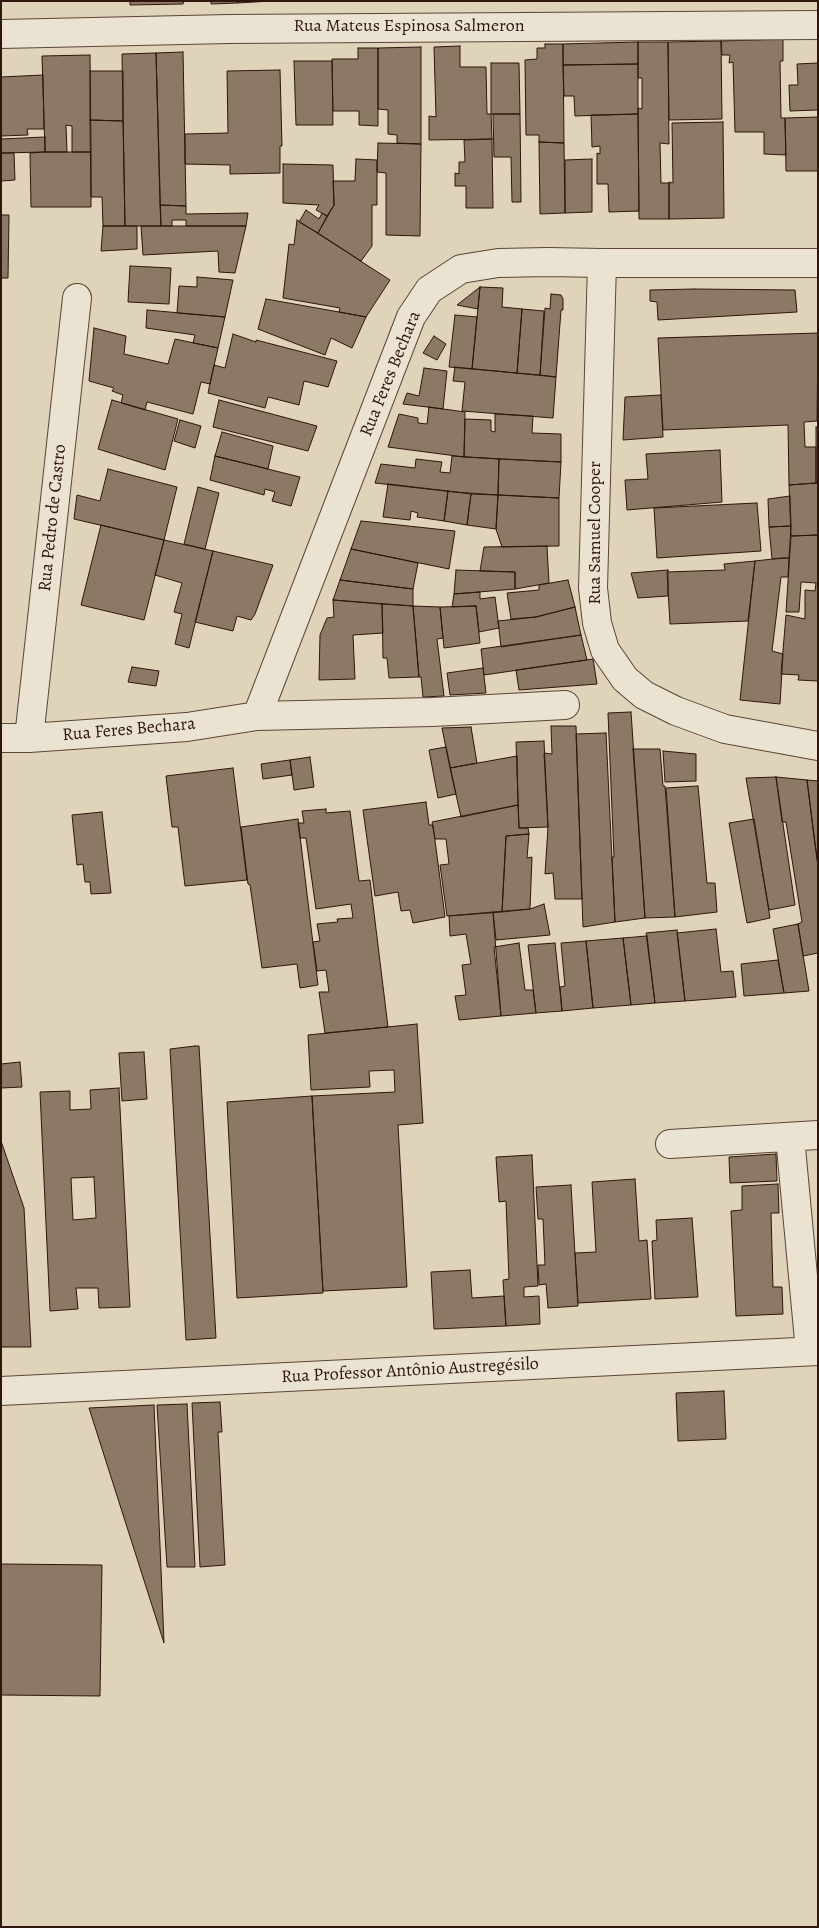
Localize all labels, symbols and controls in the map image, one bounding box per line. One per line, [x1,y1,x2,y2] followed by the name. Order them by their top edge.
[293,16,525,38] street label: Rua Mateus Espinosa Salmeron
[356,308,426,440] street label: Rua Feres Bechara
[35,443,71,593] street label: Rua Pedro de Castro
[585,461,607,605] street label: Rua Samuel Cooper
[62,713,196,747] street label: Rua Feres Bechara
[281,1353,539,1389] street label: Rua Professor Antônio Austregésilo

